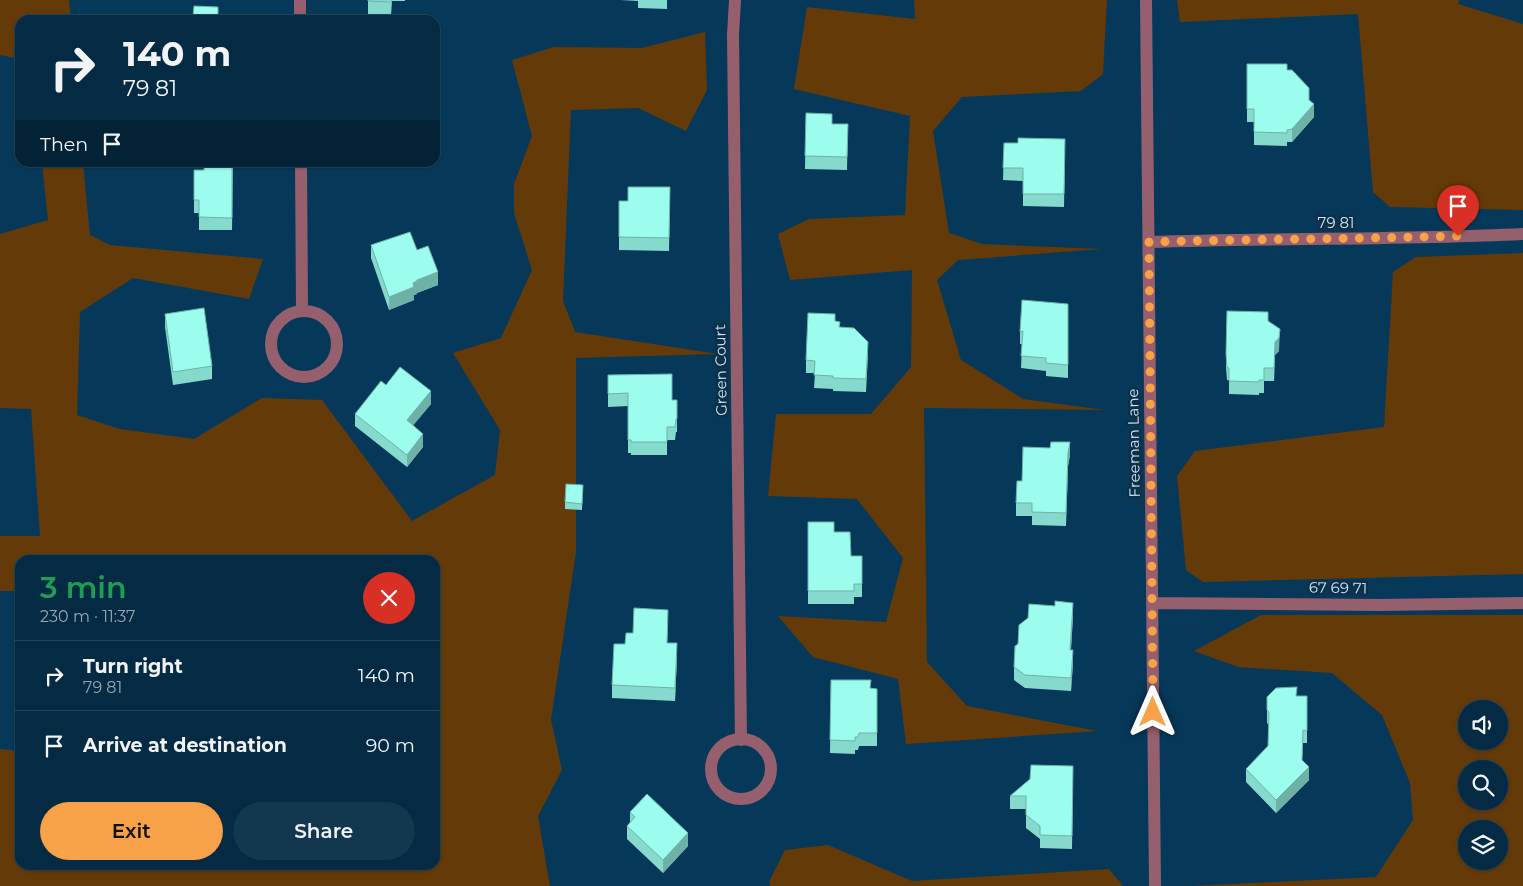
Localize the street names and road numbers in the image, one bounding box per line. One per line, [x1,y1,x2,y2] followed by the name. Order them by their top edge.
[1318,213,1354,232] street label: 79 81
[710,324,731,416] street label: Green Court
[1123,388,1144,498] street label: Freeman Lane
[1309,577,1367,598] street label: 67 69 71

